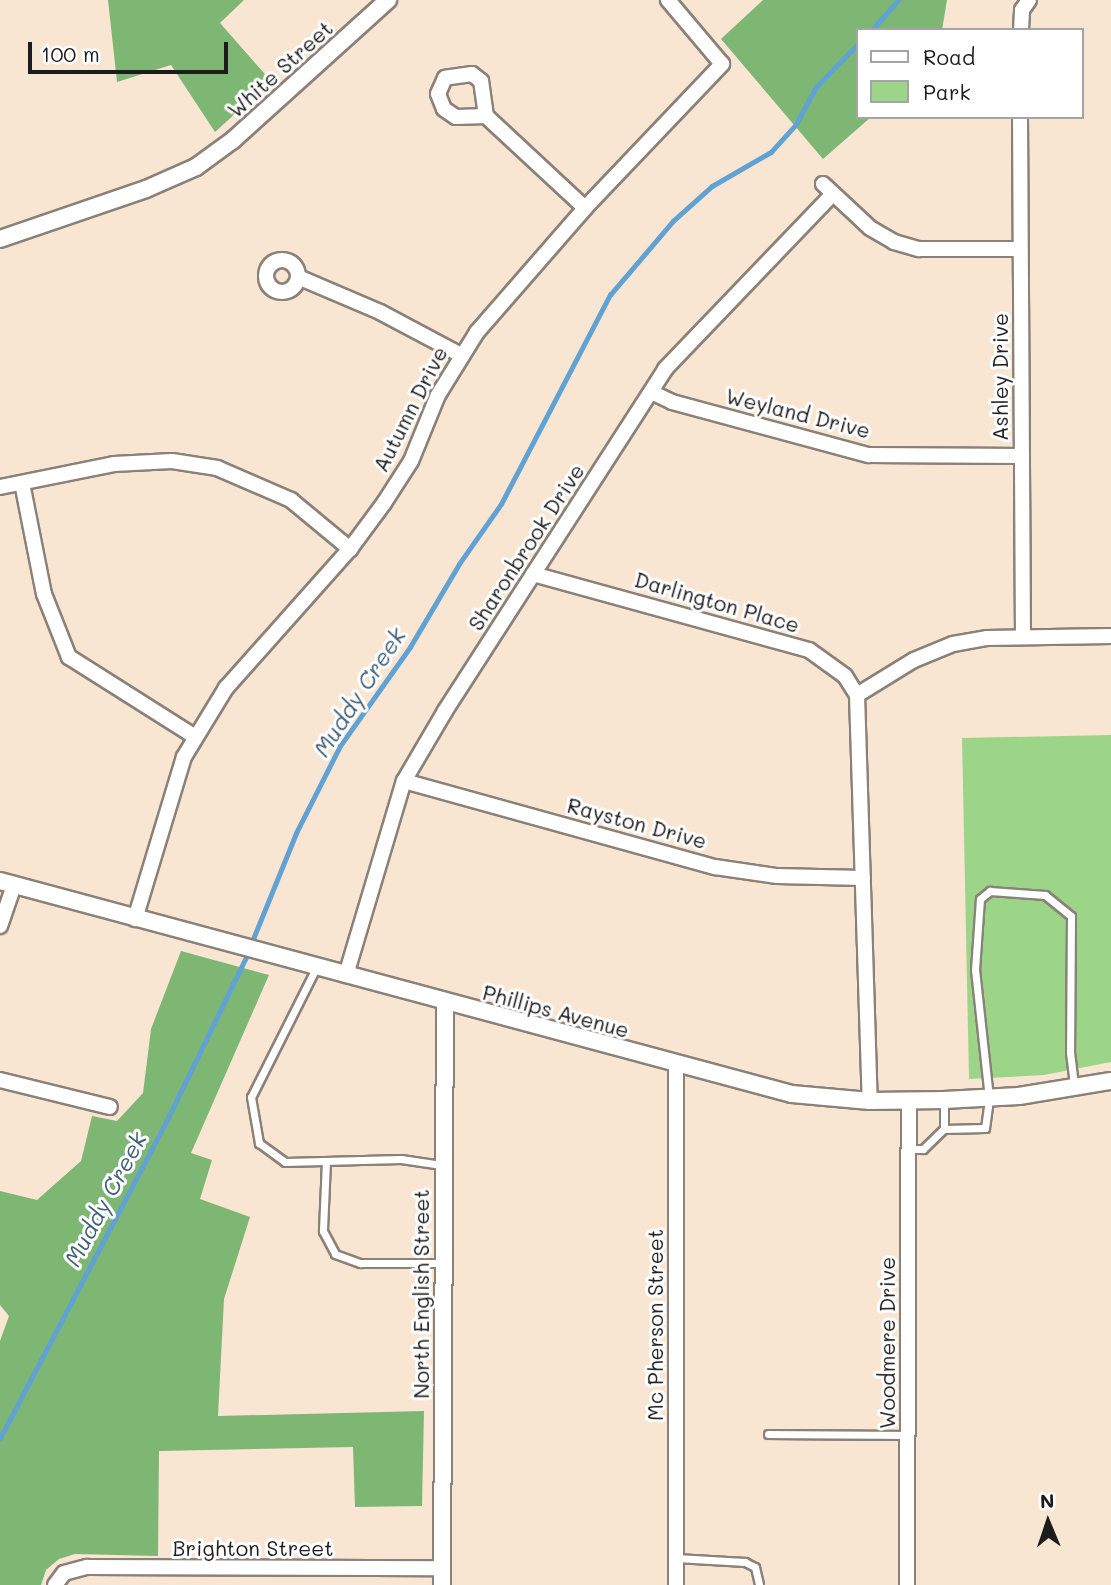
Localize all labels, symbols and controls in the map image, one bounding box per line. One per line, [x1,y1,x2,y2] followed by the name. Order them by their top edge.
[222,15,338,123] street label: White Street
[32,28,231,72] scale bar
[856,28,1083,119] legend
[41,40,100,67] text: 100 m
[923,43,975,70] text: Road
[923,78,971,105] text: Park
[987,313,1013,441] street label: Ashley Drive
[368,342,452,476] street label: Autumn Drive
[723,383,873,443] street label: Weyland Drive
[463,459,589,635] street label: Sharonbrook Drive
[632,566,802,638] street label: Darlington Place
[307,622,411,762] water label: Muddy Creek
[565,792,709,854] street label: Rayston Drive
[480,979,632,1043] street label: Phillips Avenue
[58,1127,152,1271] water label: Muddy Creek
[408,1189,434,1399] street label: North English Street
[642,1229,668,1421] street label: Mc Pherson Street
[874,1257,900,1429] street label: Woodmere Drive
[1013,1487,1083,1557] north arrow
[1040,1488,1055,1513] text: N
[173,1535,333,1561] street label: Brighton Street

